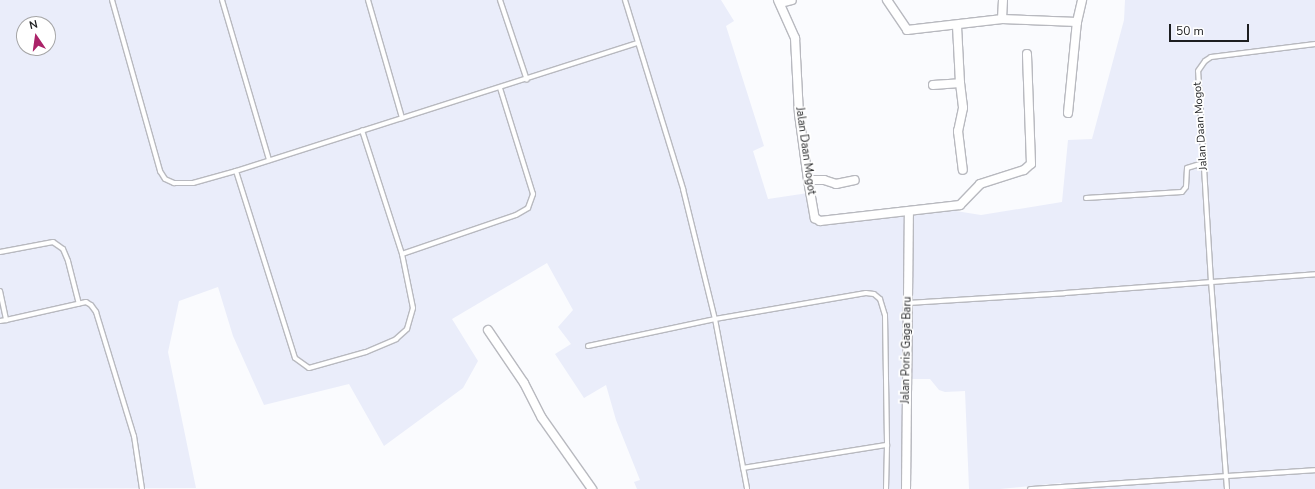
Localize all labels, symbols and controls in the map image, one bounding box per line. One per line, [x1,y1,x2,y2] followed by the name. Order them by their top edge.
[16,16,56,56] north arrow
[1171,16,1251,42] scale bar
[28,17,39,33] text: N
[1176,23,1204,39] text: 50 m
[1191,81,1211,171] street label: Jalan Daan Mogot
[792,106,818,196] street label: Jalan Daan Mogot
[899,296,915,404] street label: Jalan Poris Gaga Baru

